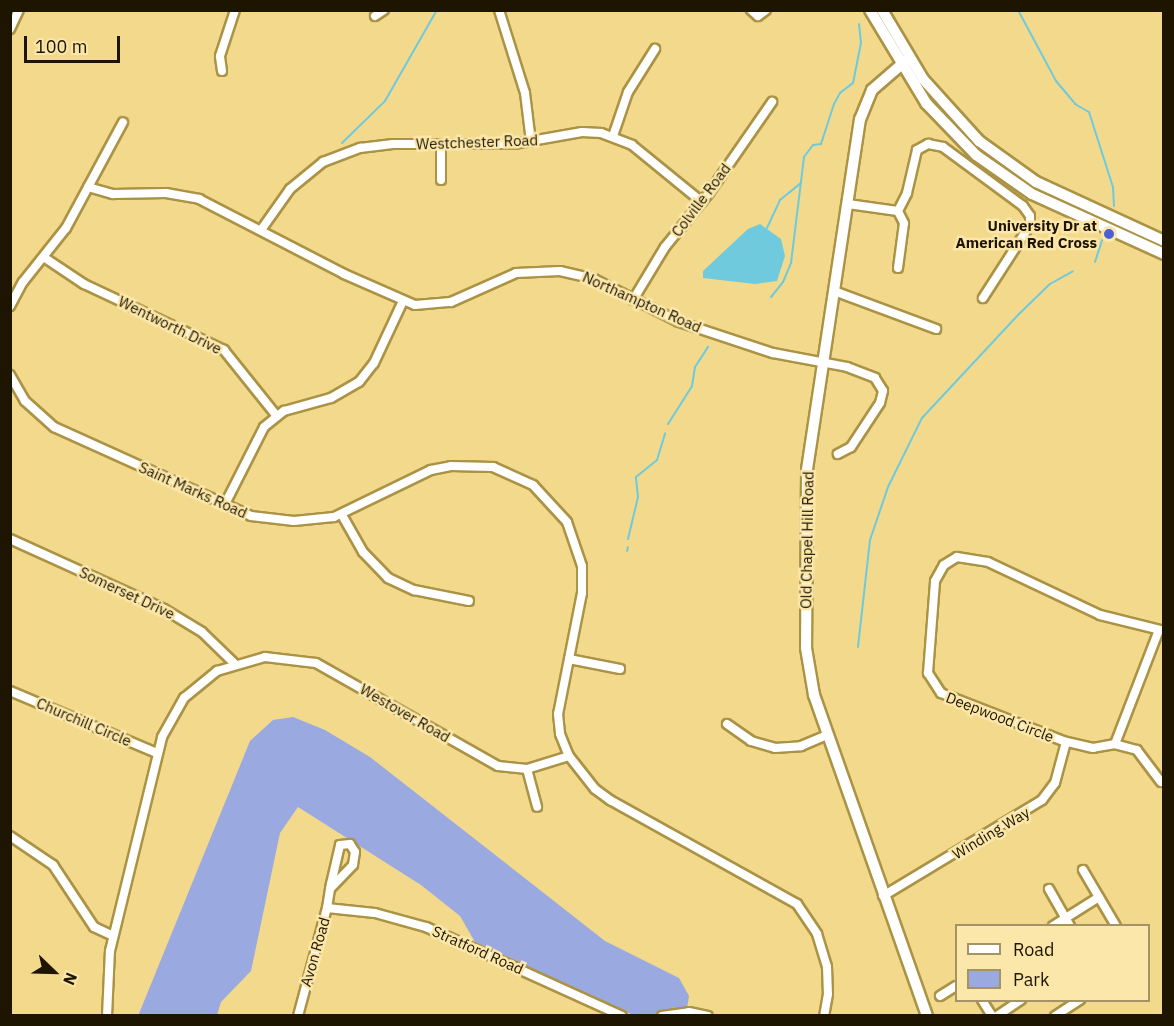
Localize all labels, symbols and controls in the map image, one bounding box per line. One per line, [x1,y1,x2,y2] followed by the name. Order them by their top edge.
[27,24,123,62] scale bar
[35,35,87,58] text: 100 m
[416,131,538,153] street label: Westchester Road
[668,160,734,240] street label: Colville Road
[956,216,1097,251] place label: University Dr at American Red Cross
[1102,227,1116,241] marker: University Dr at American Red Cross
[580,268,704,336] street label: Northampton Road
[115,292,225,358] street label: Wentworth Drive
[136,458,250,522] street label: Saint Marks Road
[797,471,817,609] street label: Old Chapel Hill Road
[76,563,178,623] street label: Somerset Drive
[357,680,453,746] street label: Westover Road
[944,688,1056,746] street label: Deepwood Circle
[34,694,134,750] street label: Churchill Circle
[949,803,1033,863] street label: Winding Way
[296,915,334,989] street label: Avon Road
[430,922,526,978] street label: Stratford Road
[955,924,1150,1002] legend
[1013,938,1054,961] text: Road
[24,942,84,1002] north arrow
[1013,968,1049,991] text: Park
[59,970,82,988] text: N

